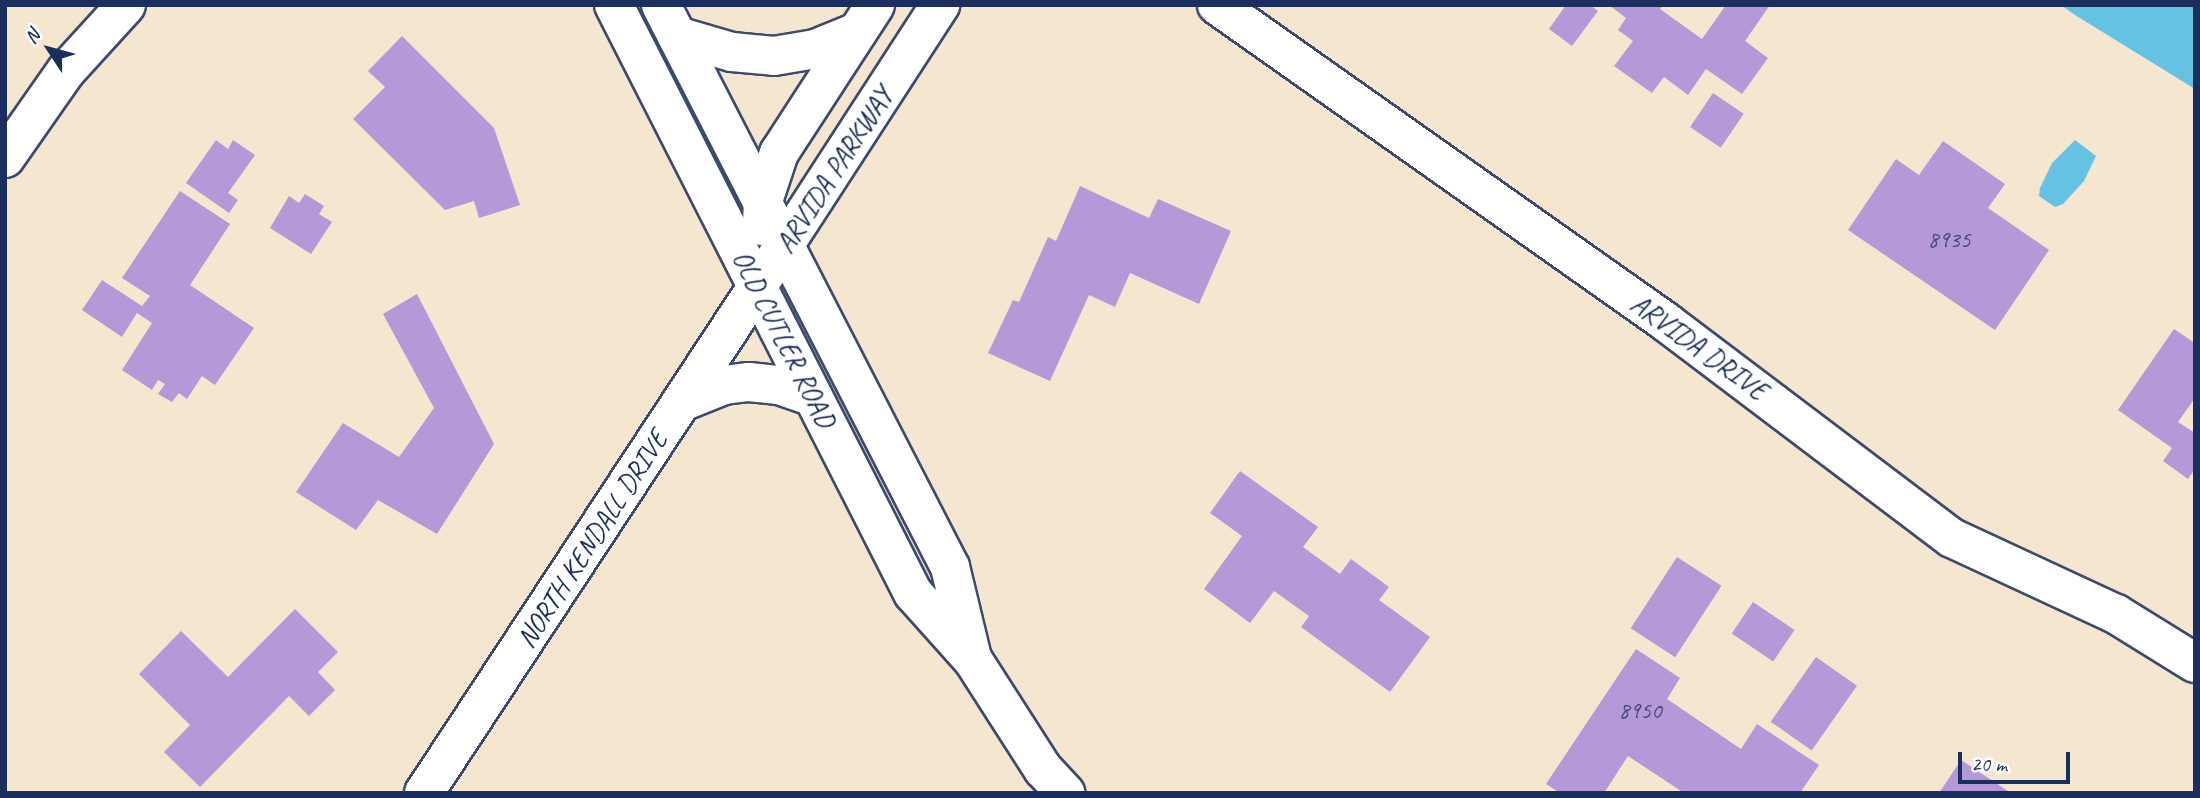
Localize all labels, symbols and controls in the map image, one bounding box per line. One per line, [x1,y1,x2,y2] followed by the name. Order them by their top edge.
[14,14,84,84] north arrow
[19,25,45,48] text: N
[768,81,900,259] street label: ARVIDA PARKWAY
[1927,226,1971,254] house number: 8935
[724,244,844,434] street label: OLD CUTLER ROAD
[1624,286,1774,408] street label: ARVIDA DRIVE
[509,423,675,655] street label: NORTH KENDALL DRIVE
[1618,697,1662,725] house number: 8950
[1962,738,2074,782] scale bar
[1971,751,2007,777] text: 20 m

